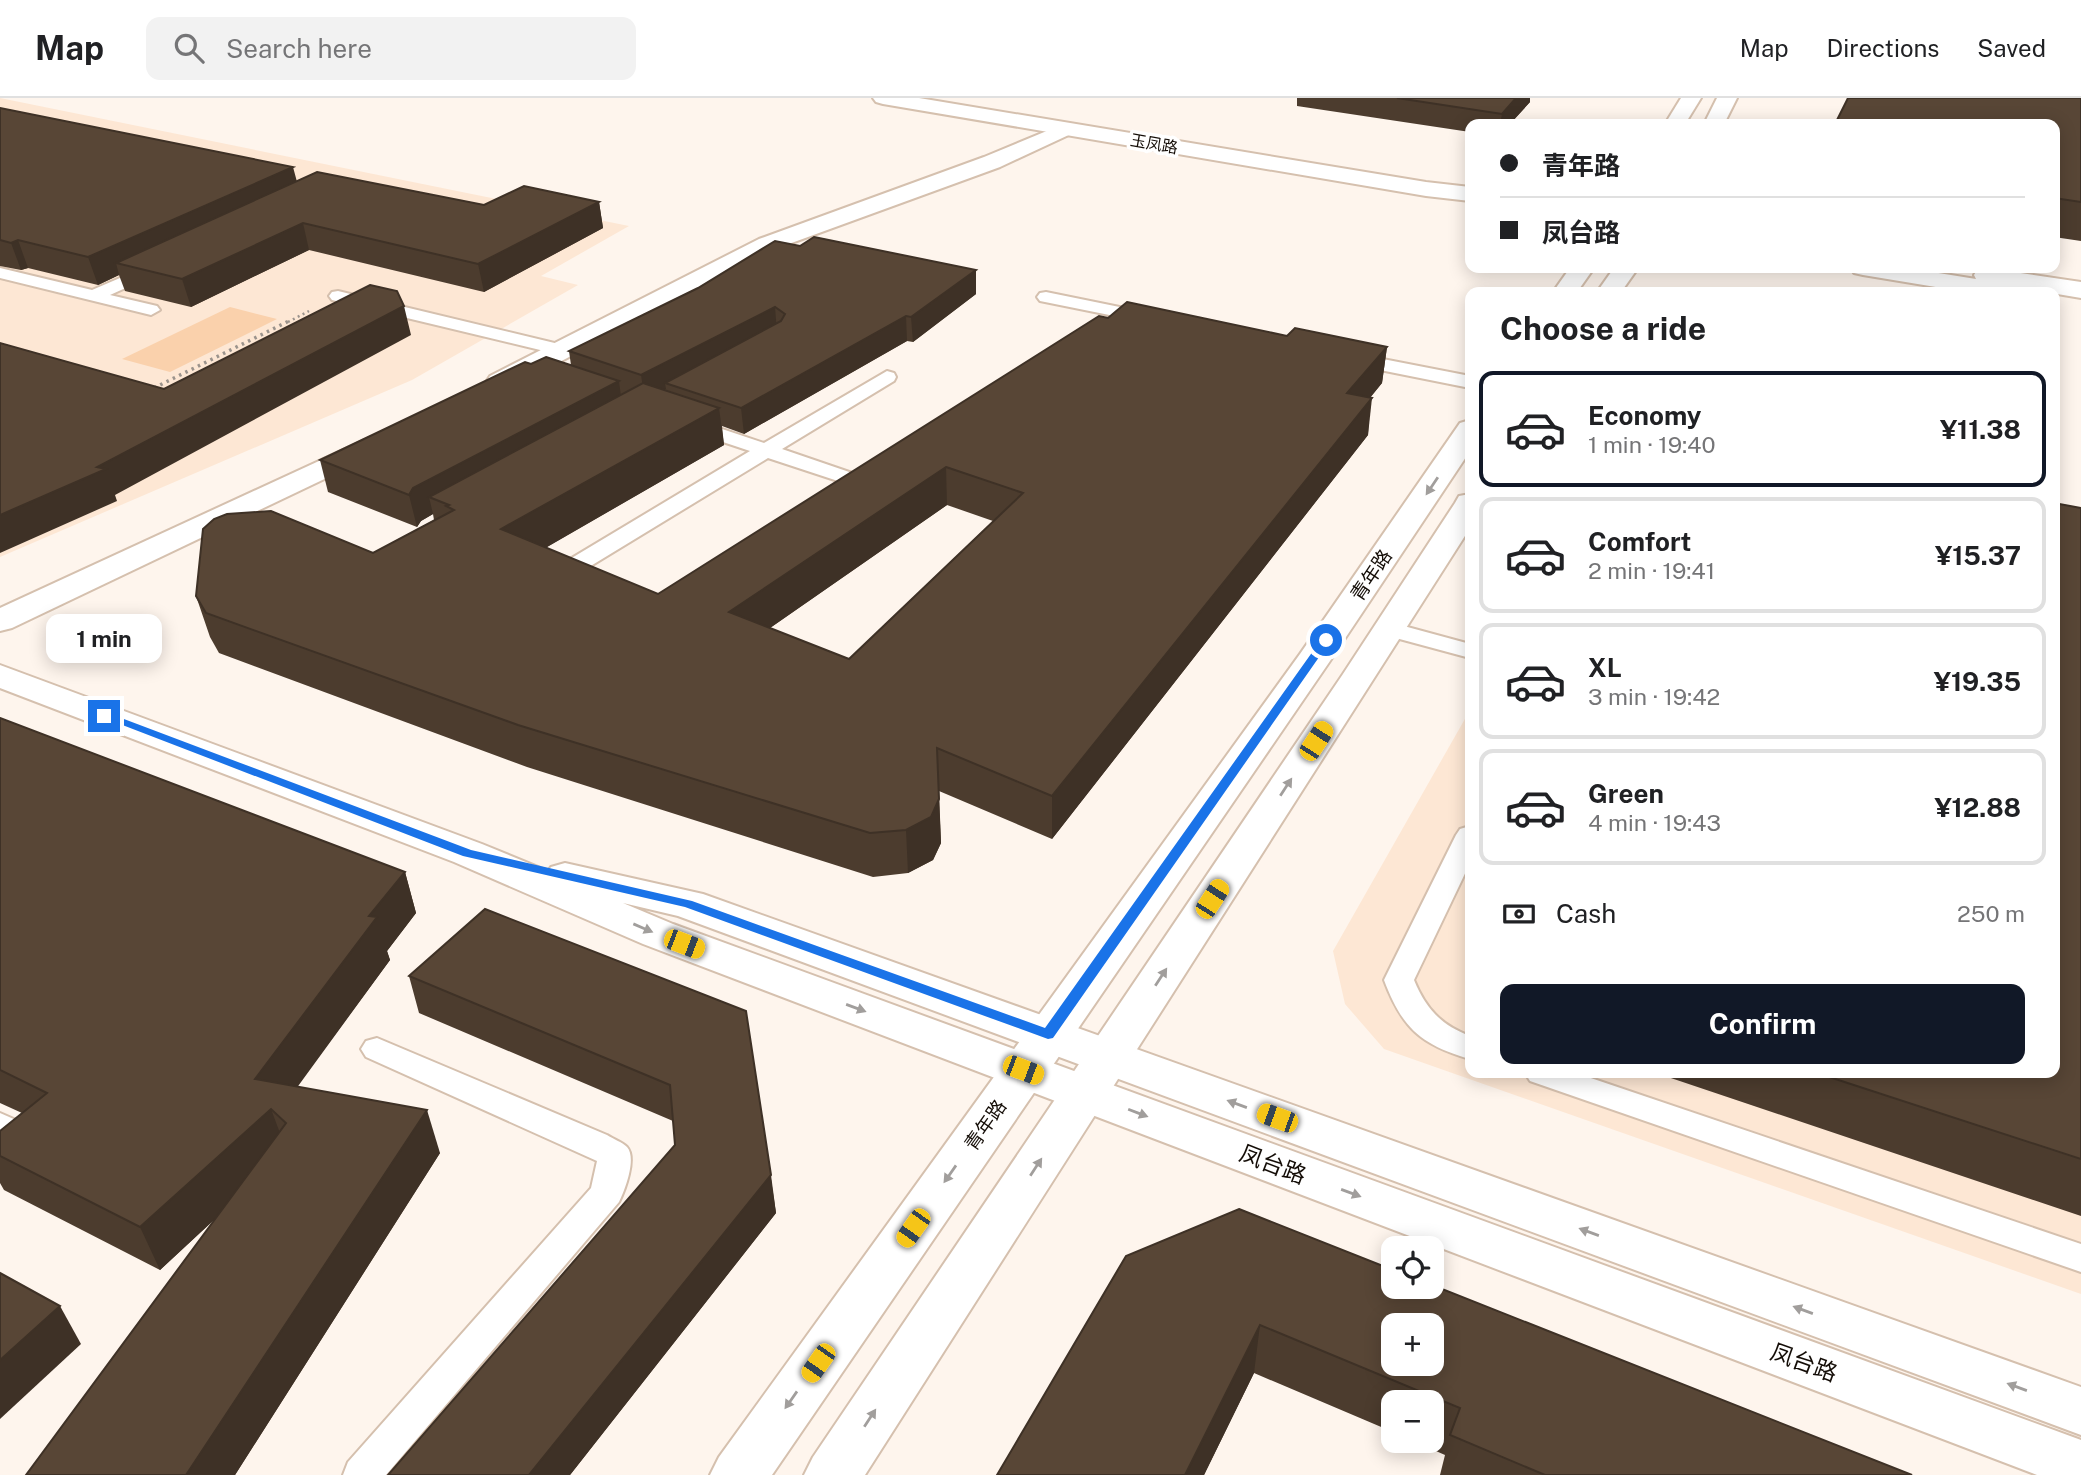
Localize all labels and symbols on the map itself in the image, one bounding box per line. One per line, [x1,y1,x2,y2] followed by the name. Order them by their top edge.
[1129,130,1179,158] street label: 玉凤路
[1425,476,1438,495] one-way arrow
[1346,545,1396,605] street label: 青年路
[46,614,162,664] callout: 1 min
[1310,624,1342,656] route start
[88,700,120,732] route end
[1296,718,1337,764] car
[1280,777,1293,797] one-way arrow
[1192,876,1233,922] car
[633,922,653,934] one-way arrow
[661,927,708,961] car
[1155,967,1168,987] one-way arrow
[846,1003,867,1014] one-way arrow
[1000,1053,1047,1087] car
[960,1095,1010,1155] street label: 青年路
[1227,1098,1248,1109] one-way arrow
[1254,1101,1301,1135] car
[1127,1108,1148,1119] one-way arrow
[1236,1139,1310,1189] street label: 凤台路
[1029,1158,1043,1176] one-way arrow
[943,1165,957,1183] one-way arrow
[1341,1188,1362,1199] one-way arrow
[893,1205,934,1251] car
[1579,1226,1600,1237] one-way arrow
[1793,1304,1814,1315] one-way arrow
[1767,1338,1841,1386] street label: 凤台路
[798,1340,839,1386] car
[2006,1382,2027,1393] one-way arrow
[784,1391,798,1409] one-way arrow
[863,1409,877,1427] one-way arrow

